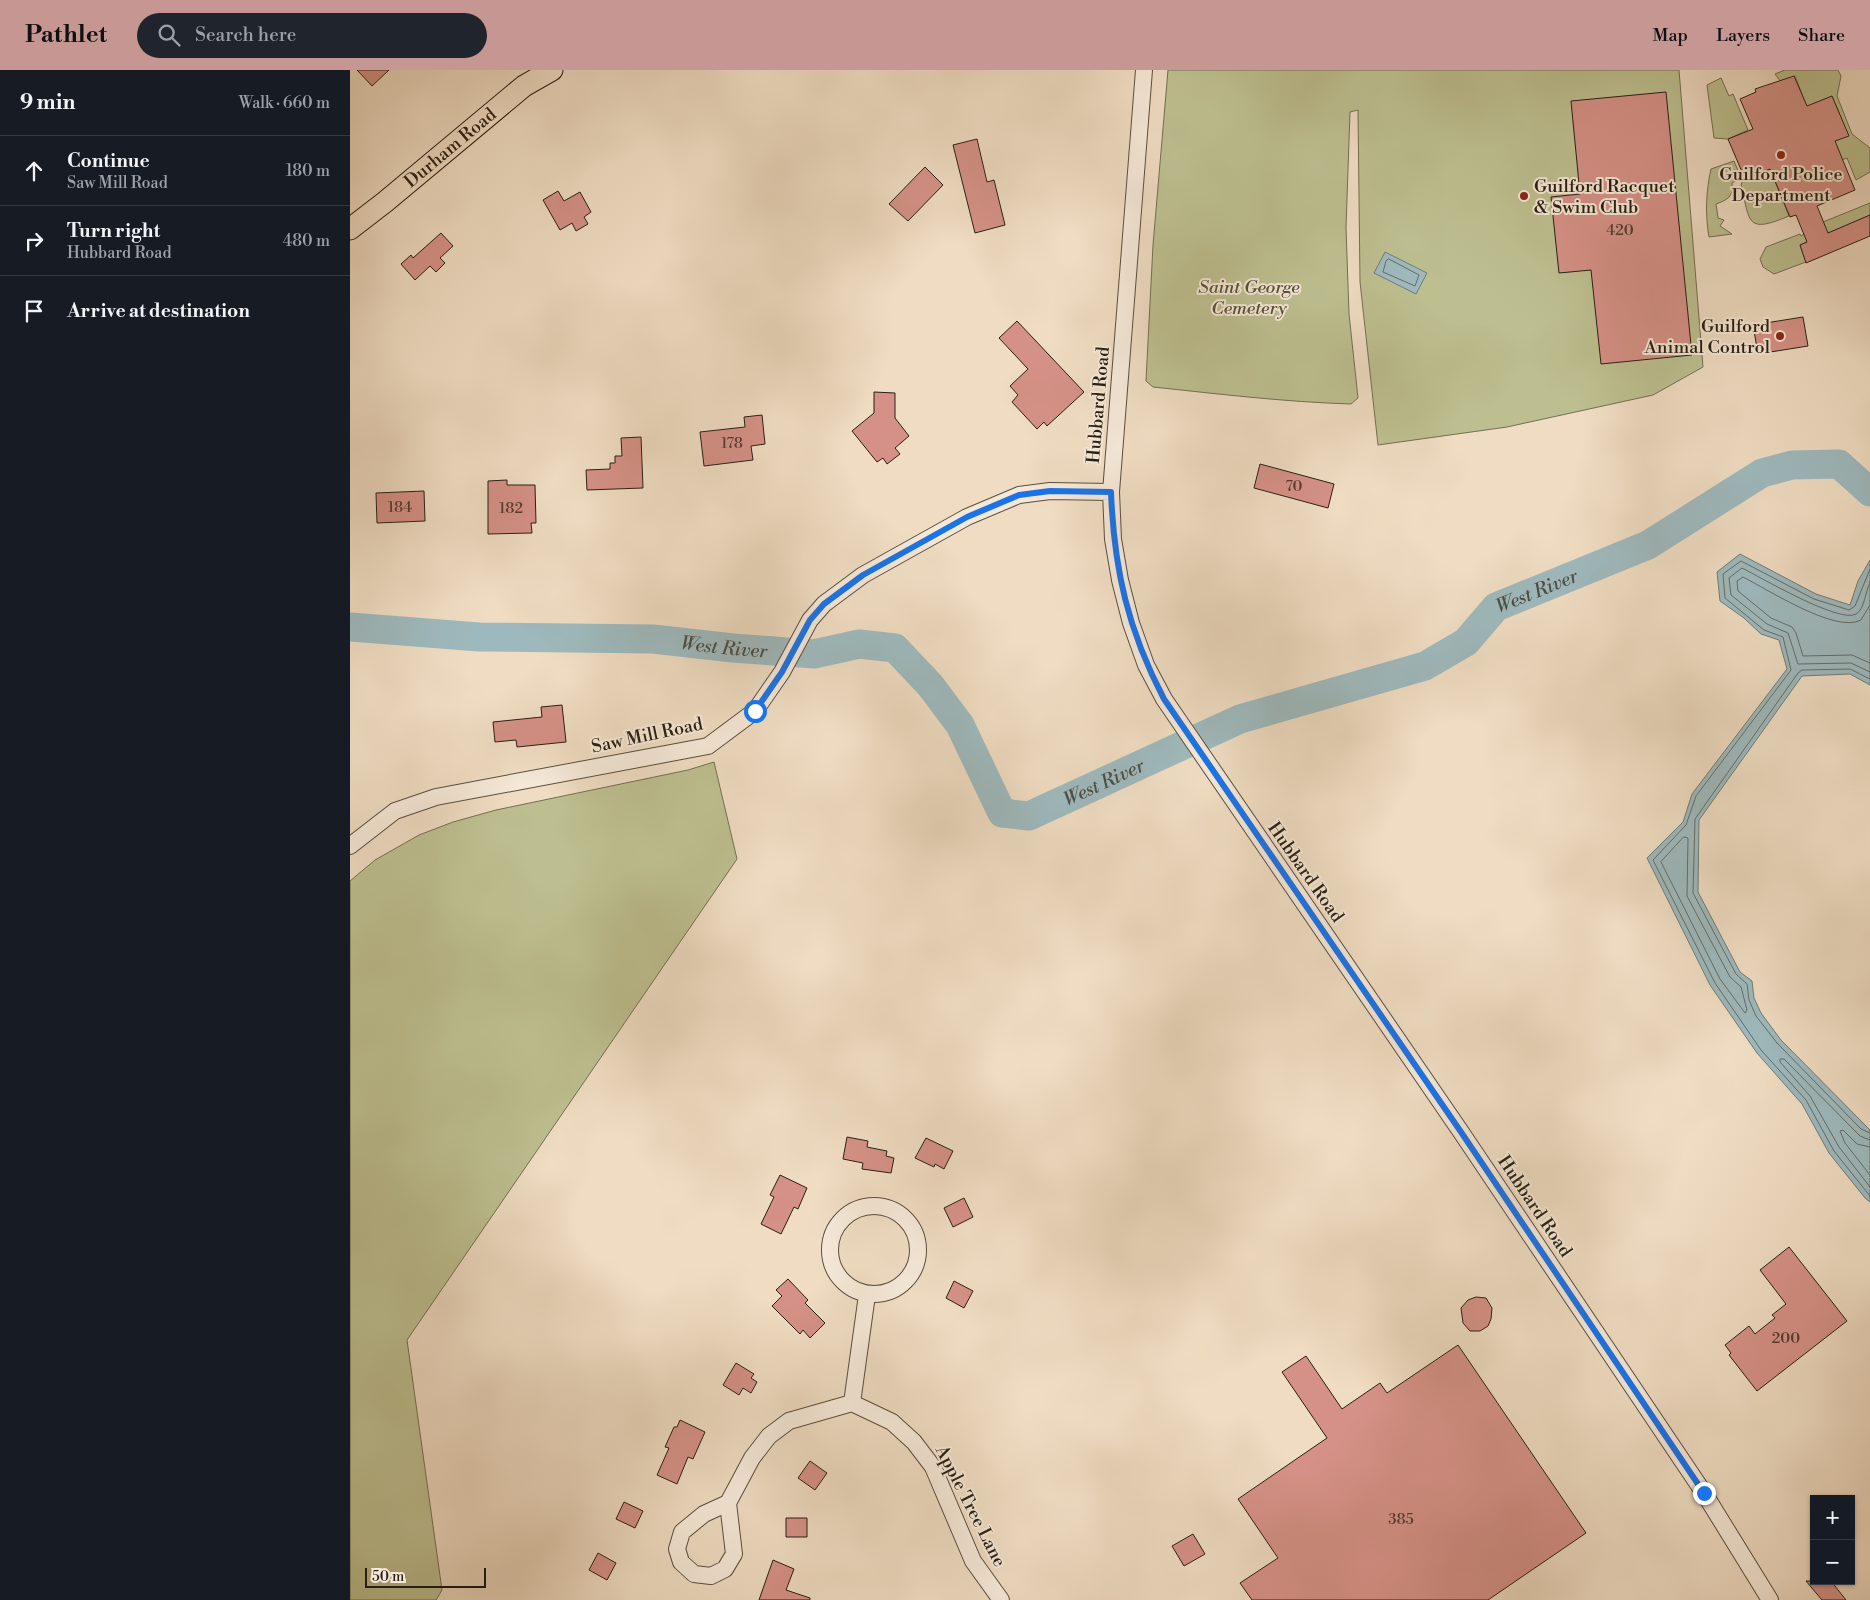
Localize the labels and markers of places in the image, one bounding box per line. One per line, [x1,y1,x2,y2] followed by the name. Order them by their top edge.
[1775,149,1787,161] marker: Guilford Police Department
[1719,163,1843,207] place label: Guilford Police Department
[1534,175,1675,219] place label: Guilford Racquet & Swim Club
[1518,190,1530,202] marker: Guilford Racquet & Swim Club
[1643,315,1771,359] place label: Guilford Animal Control
[1774,330,1786,342] marker: Guilford Animal Control

